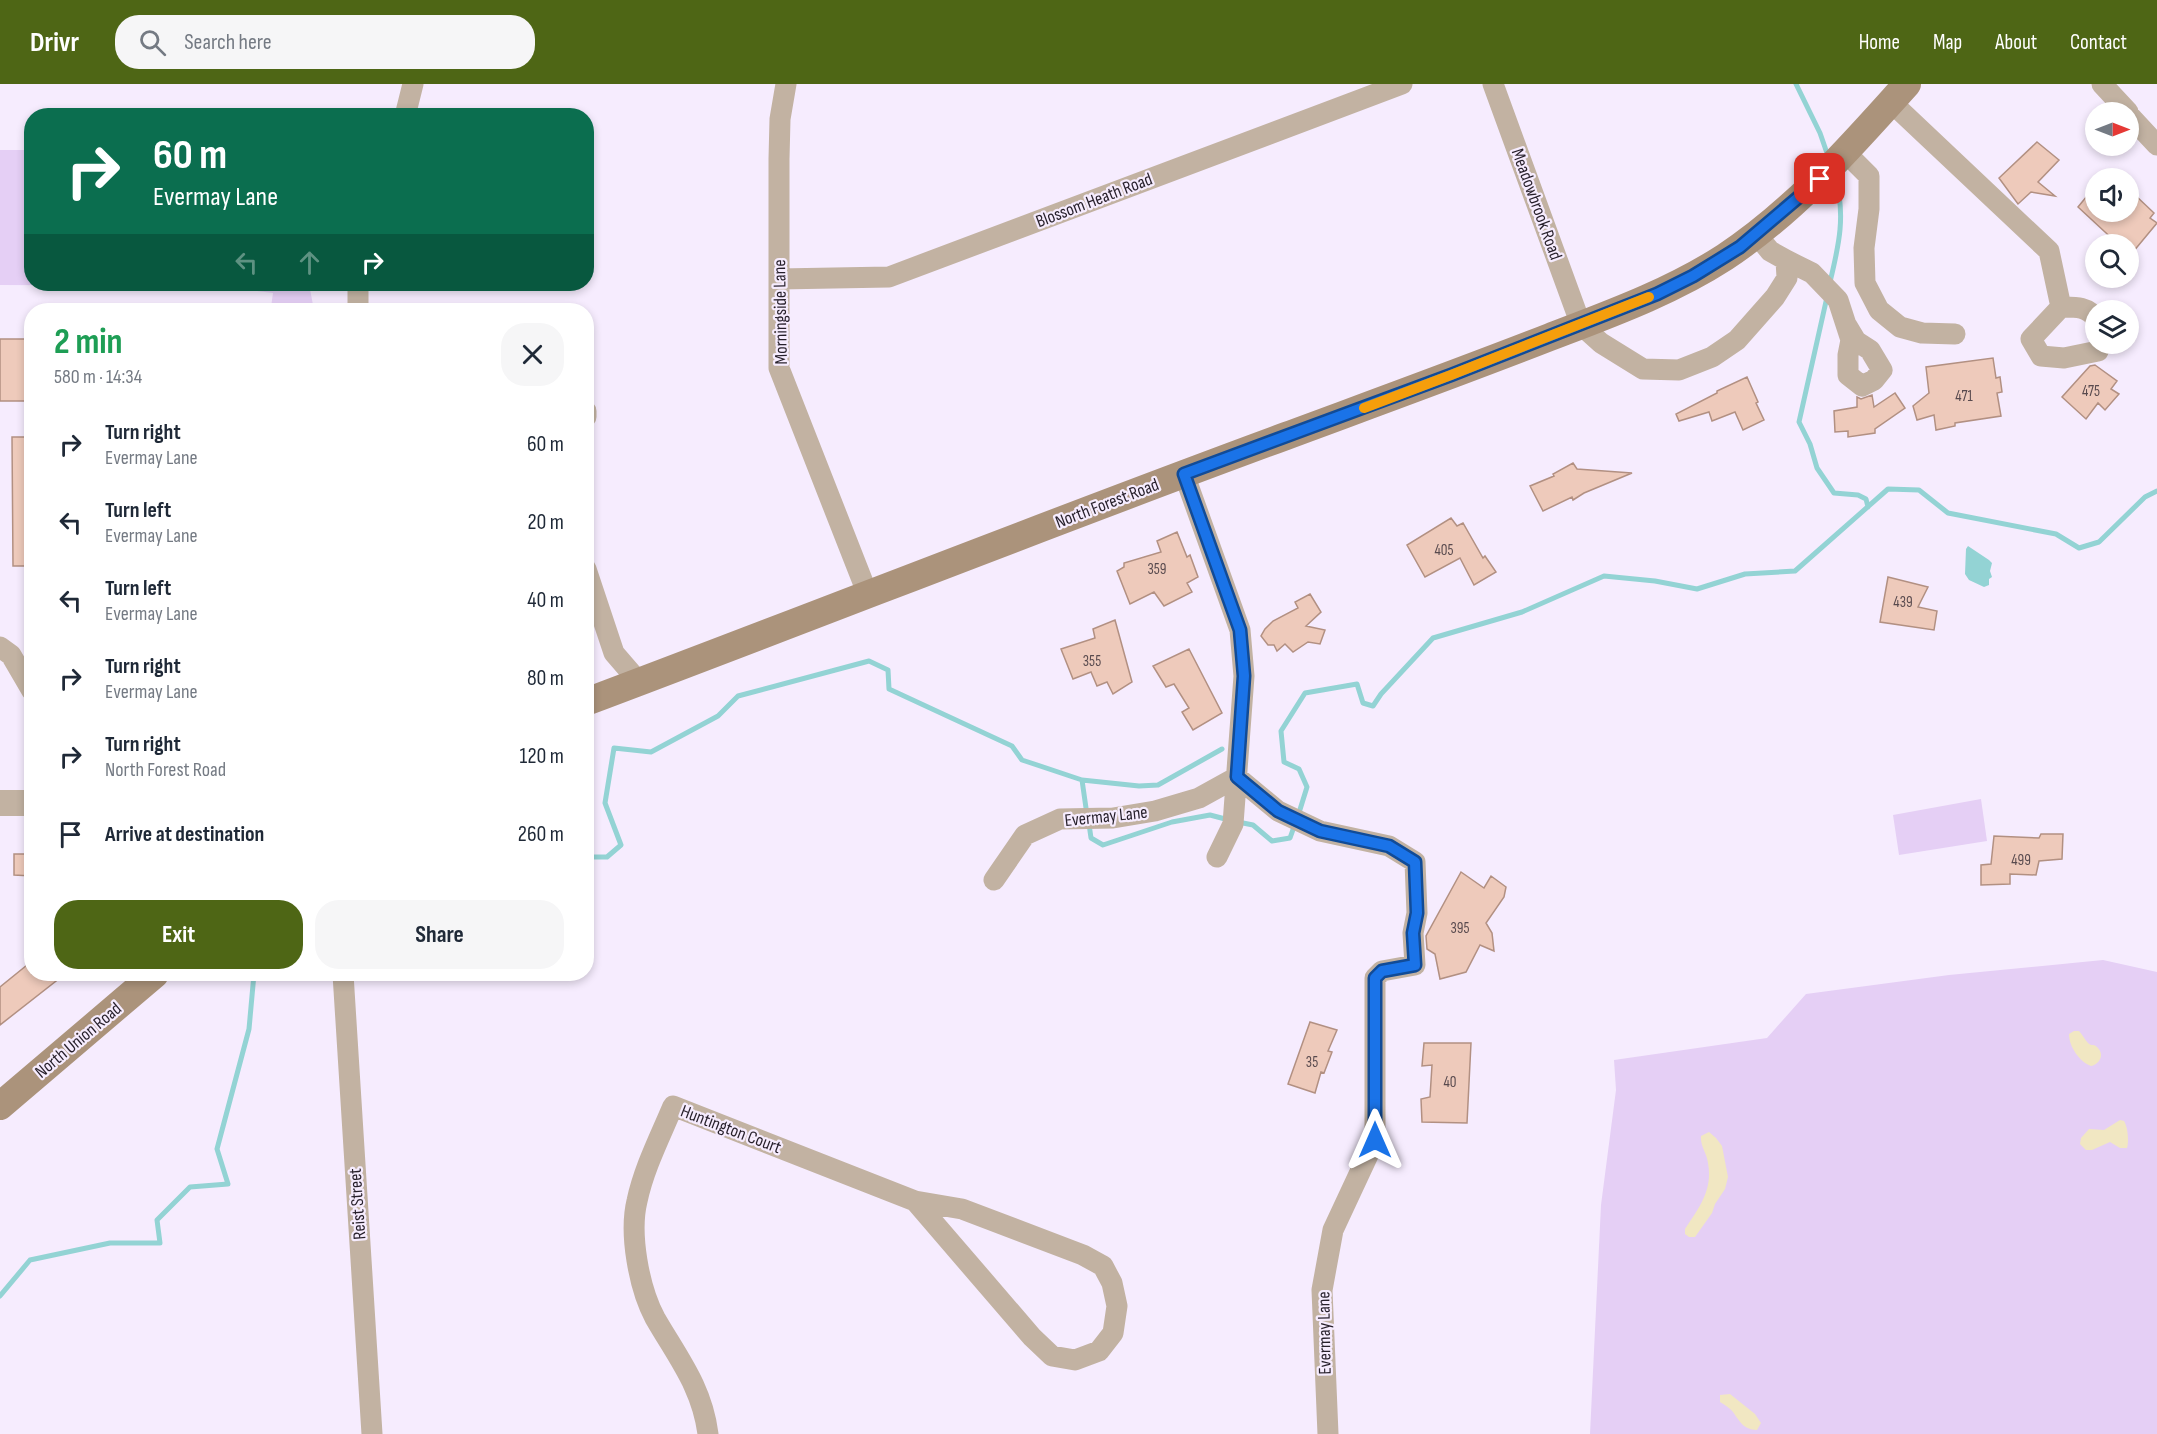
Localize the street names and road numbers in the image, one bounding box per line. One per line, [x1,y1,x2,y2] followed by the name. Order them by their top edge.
[1507,146,1566,263] street label: Meadowbrook Road
[1033,169,1155,232] street label: Blossom Heath Road
[769,259,792,365] street label: Morningside Lane
[1053,474,1162,533] street label: North Forest Road
[1064,802,1149,831] street label: Evermay Lane
[31,998,126,1083] street label: North Union Road
[678,1101,785,1158] street label: Huntington Court
[344,1167,370,1240] street label: Reist Street
[1313,1291,1336,1375] street label: Evermay Lane

